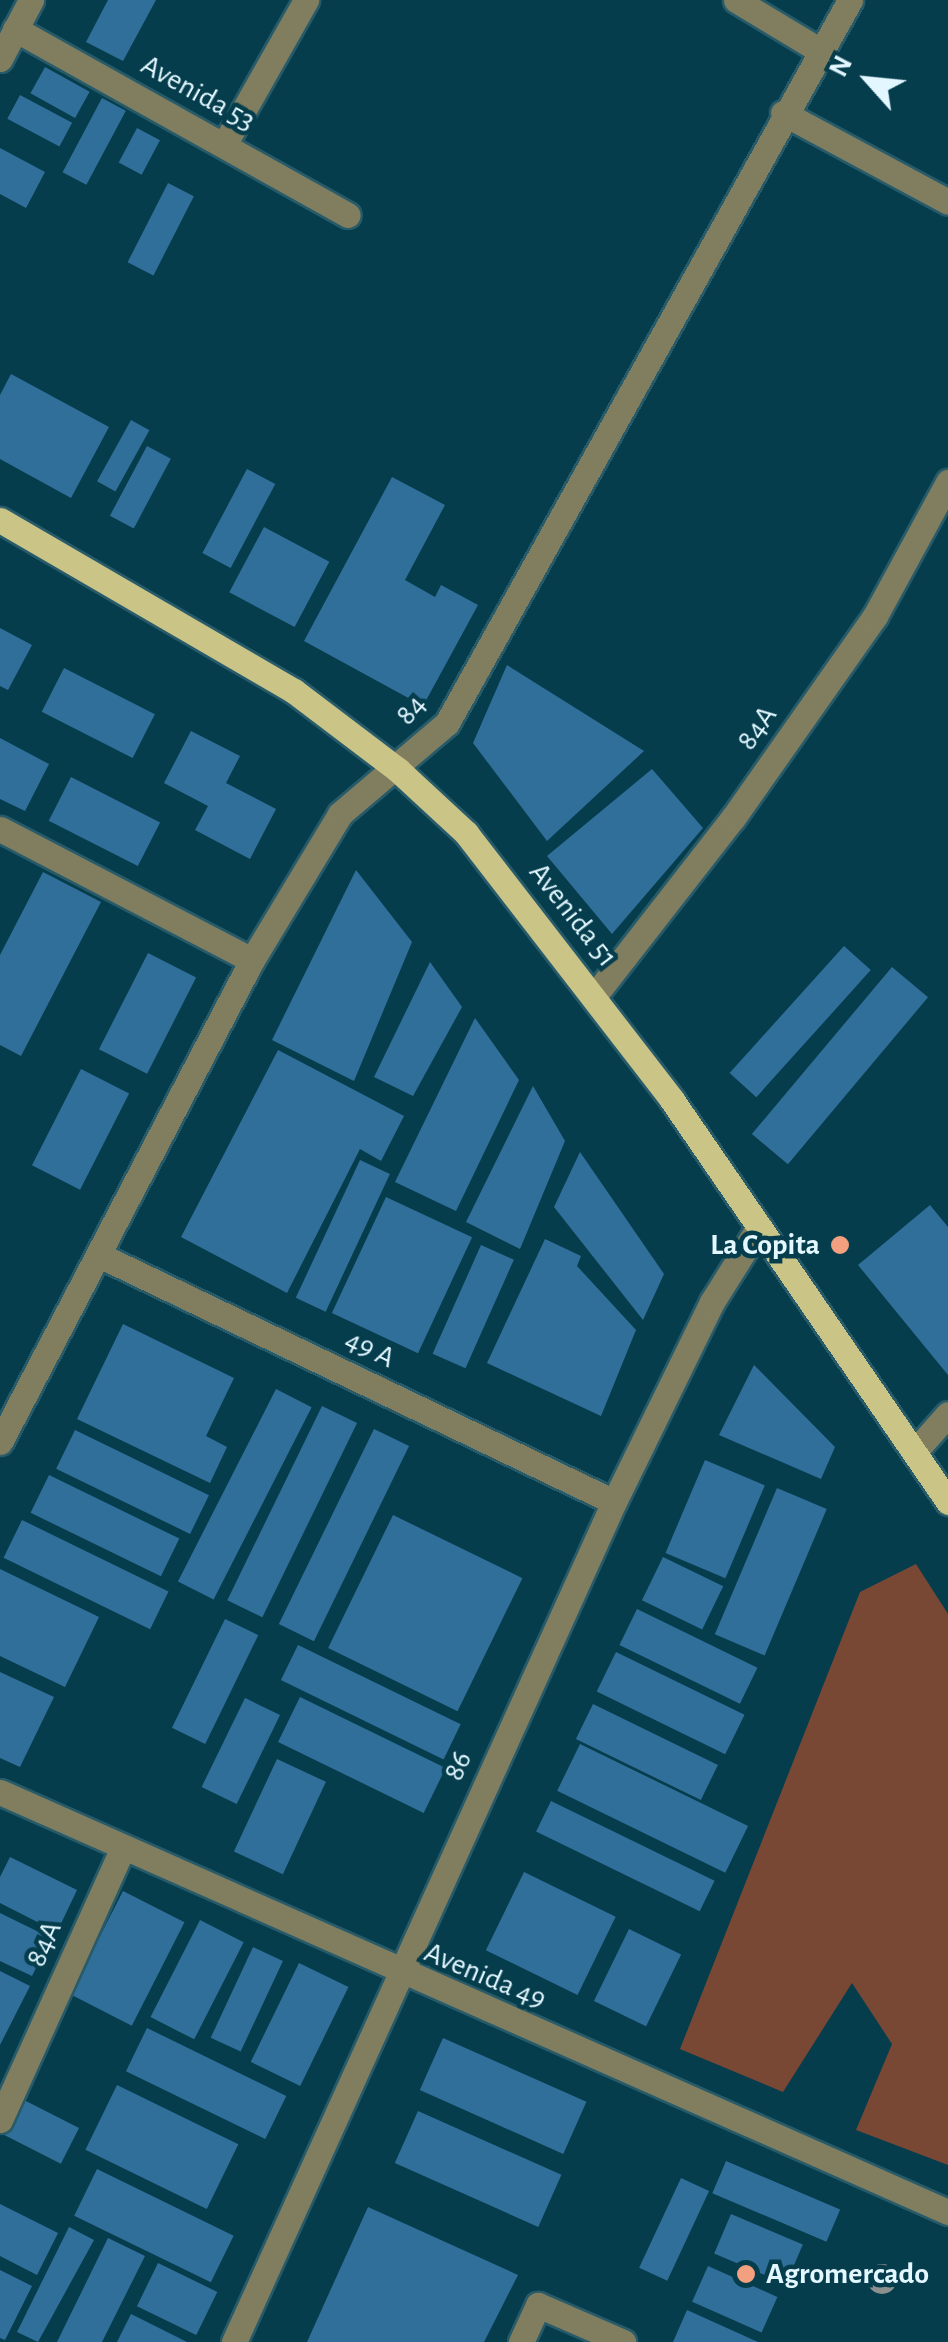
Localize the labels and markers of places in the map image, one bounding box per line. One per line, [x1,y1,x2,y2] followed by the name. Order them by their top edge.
[710,1227,820,1263] place label: La Copita
[829,1234,851,1256] marker: La Copita
[766,2256,929,2292] place label: Agromercado
[735,2263,757,2285] marker: Agromercado

